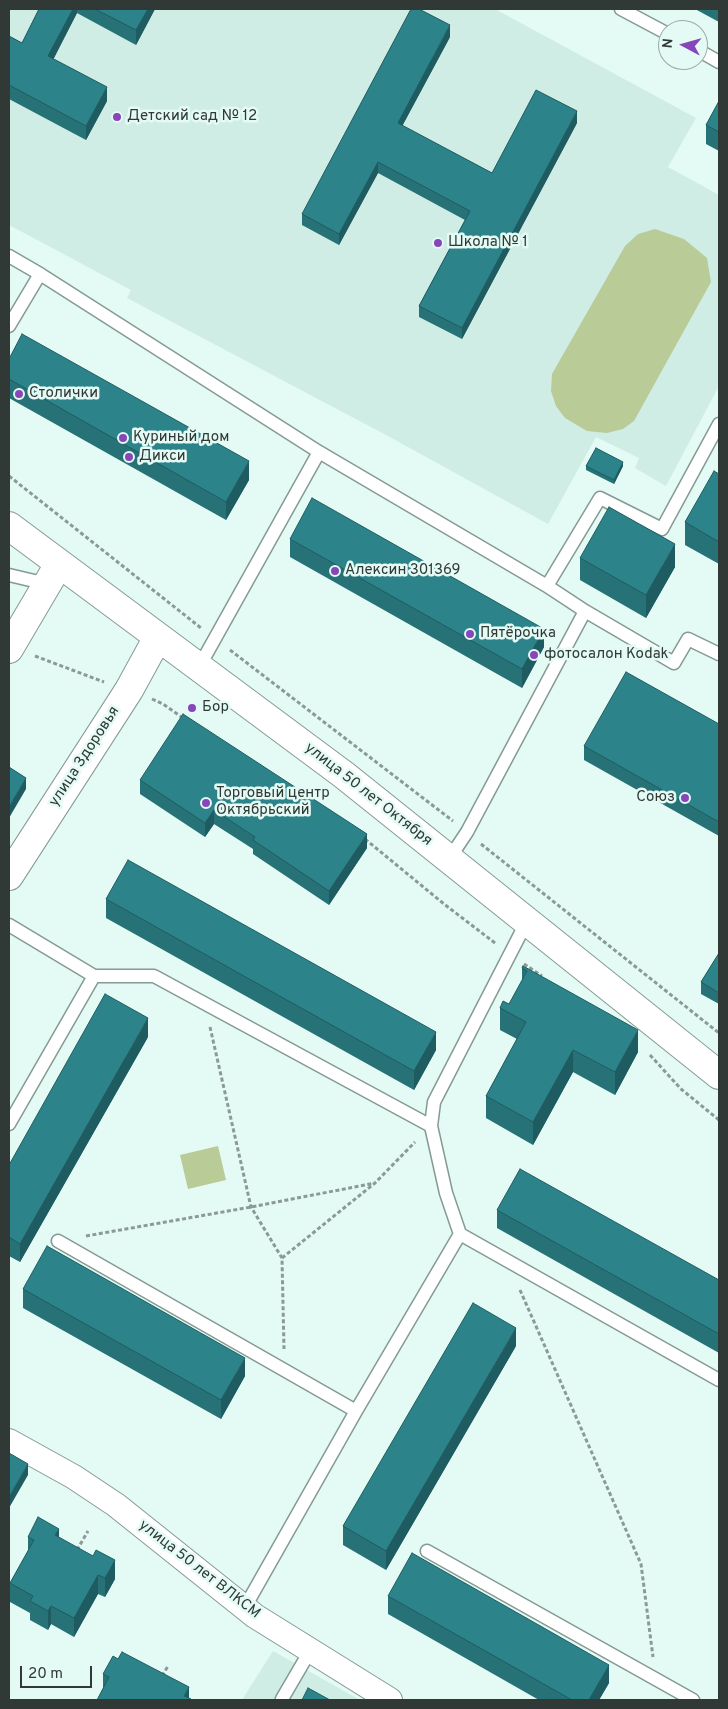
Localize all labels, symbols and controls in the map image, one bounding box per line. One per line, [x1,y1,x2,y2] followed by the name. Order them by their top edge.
[658,20,708,70] north arrow
[660,38,678,49] text: N
[127,108,257,126] place label: Детский сад № 12
[111,111,123,123] marker: Детский сад № 12
[448,234,528,252] place label: Школа № 1
[432,237,444,249] marker: Школа № 1
[29,385,98,403] place label: Столички
[13,388,25,400] marker: Столички
[133,429,229,447] place label: Куриный дом
[117,432,129,444] marker: Куриный дом
[139,448,186,466] place label: Дикси
[123,451,135,463] marker: Дикси
[345,562,460,580] place label: Алексин 301369
[329,565,341,577] marker: Алексин 301369
[480,625,556,643] place label: Пятёрочка
[464,628,476,640] marker: Пятёрочка
[544,646,668,664] place label: фотосалон Kodak
[528,649,540,661] marker: фотосалон Kodak
[202,699,229,717] place label: Бор
[186,702,198,714] marker: Бор
[46,703,124,811] street label: улица Здоровья
[301,740,435,850] street label: улица 50 лет Октября
[216,785,330,820] place label: Торговый центр Октябрьский
[636,789,675,807] place label: Союз
[679,792,691,804] marker: Союз
[200,797,212,809] marker: Торговый центр Октябрьский
[135,1517,263,1623] street label: улица 50 лет ВЛКСМ
[22,1656,95,1688] scale bar
[28,1665,63,1684] text: 20 m

